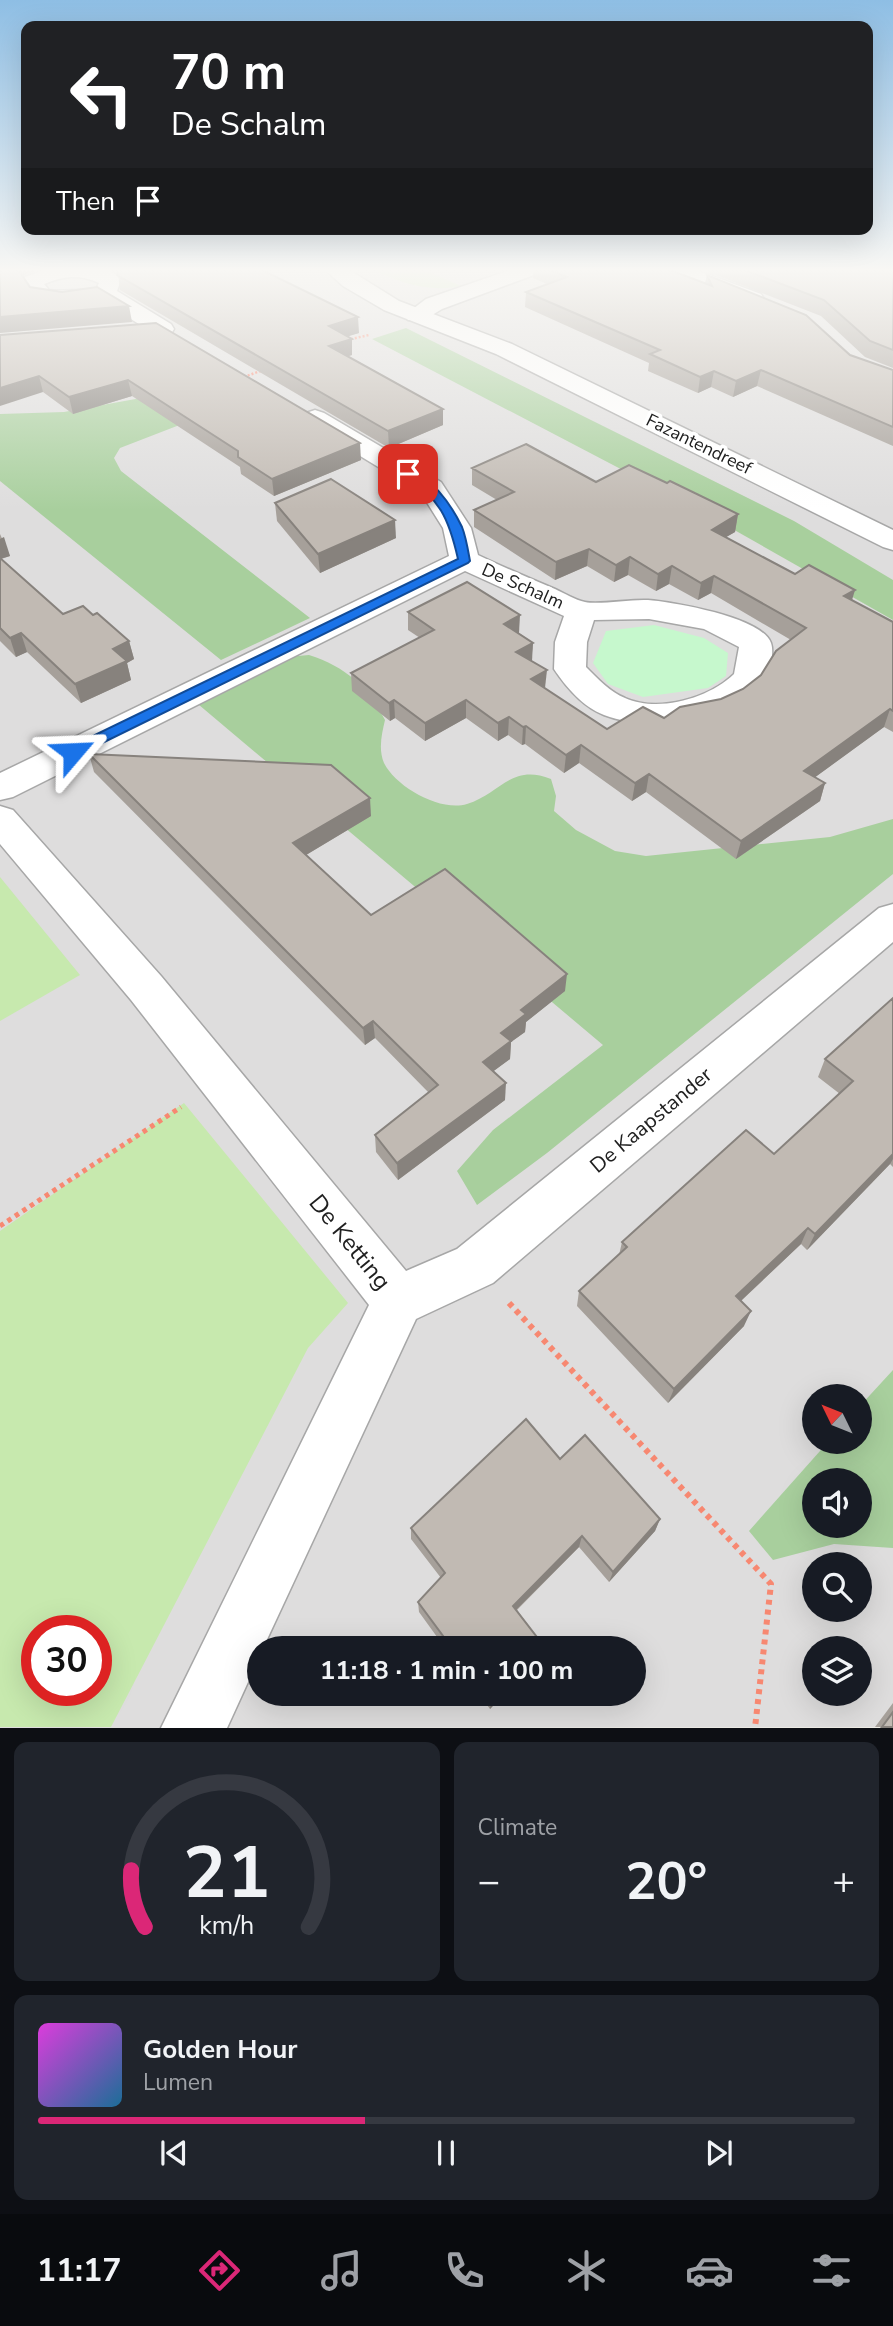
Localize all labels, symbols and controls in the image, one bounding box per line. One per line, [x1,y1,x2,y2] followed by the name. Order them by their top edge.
[171,39,286,106] text: 70 m
[56,49,147,140] icon: left
[171,103,327,146] text: De Schalm
[129,182,167,220] icon: arrive
[56,184,115,219] text: Then
[642,408,757,480] street label: Fazantendreef
[378,444,438,504] pin
[389,455,427,493] icon: arrive
[478,557,568,615] street label: De Schalm
[36,715,110,789] position arrow
[584,1060,718,1179] street label: De Kaapstander
[302,1188,398,1296] street label: De Ketting
[802,1384,872,1454] north arrow
[802,1384,872,1706] map controls
[802,1468,872,1538] button: sound
[802,1552,872,1622] button: search
[21,1615,112,1706] speed limit sign: 30
[802,1636,872,1706] button: layers
[320,1653,573,1688] text: 11:18 · 1 min · 100 m
[478,1812,557,1843] text: Climate
[183,1824,270,1924] text: 21
[625,1846,707,1917] text: 20°
[478,1856,500,1907] text: −
[832,1856,855,1907] text: +
[199,1909,254,1943] text: km/h
[143,2032,298,2067] text: Golden Hour
[143,2067,213,2098] text: Lumen
[155,2134,193,2172] icon: previous
[427,2134,465,2172] icon: pause
[700,2134,738,2172] icon: next
[195,2246,244,2295] icon: directions
[317,2246,366,2295] icon: music
[440,2246,489,2295] icon: phone
[562,2246,611,2295] icon: climate
[685,2246,734,2295] icon: car
[807,2246,856,2295] icon: filters
[37,2249,121,2292] text: 11:17

